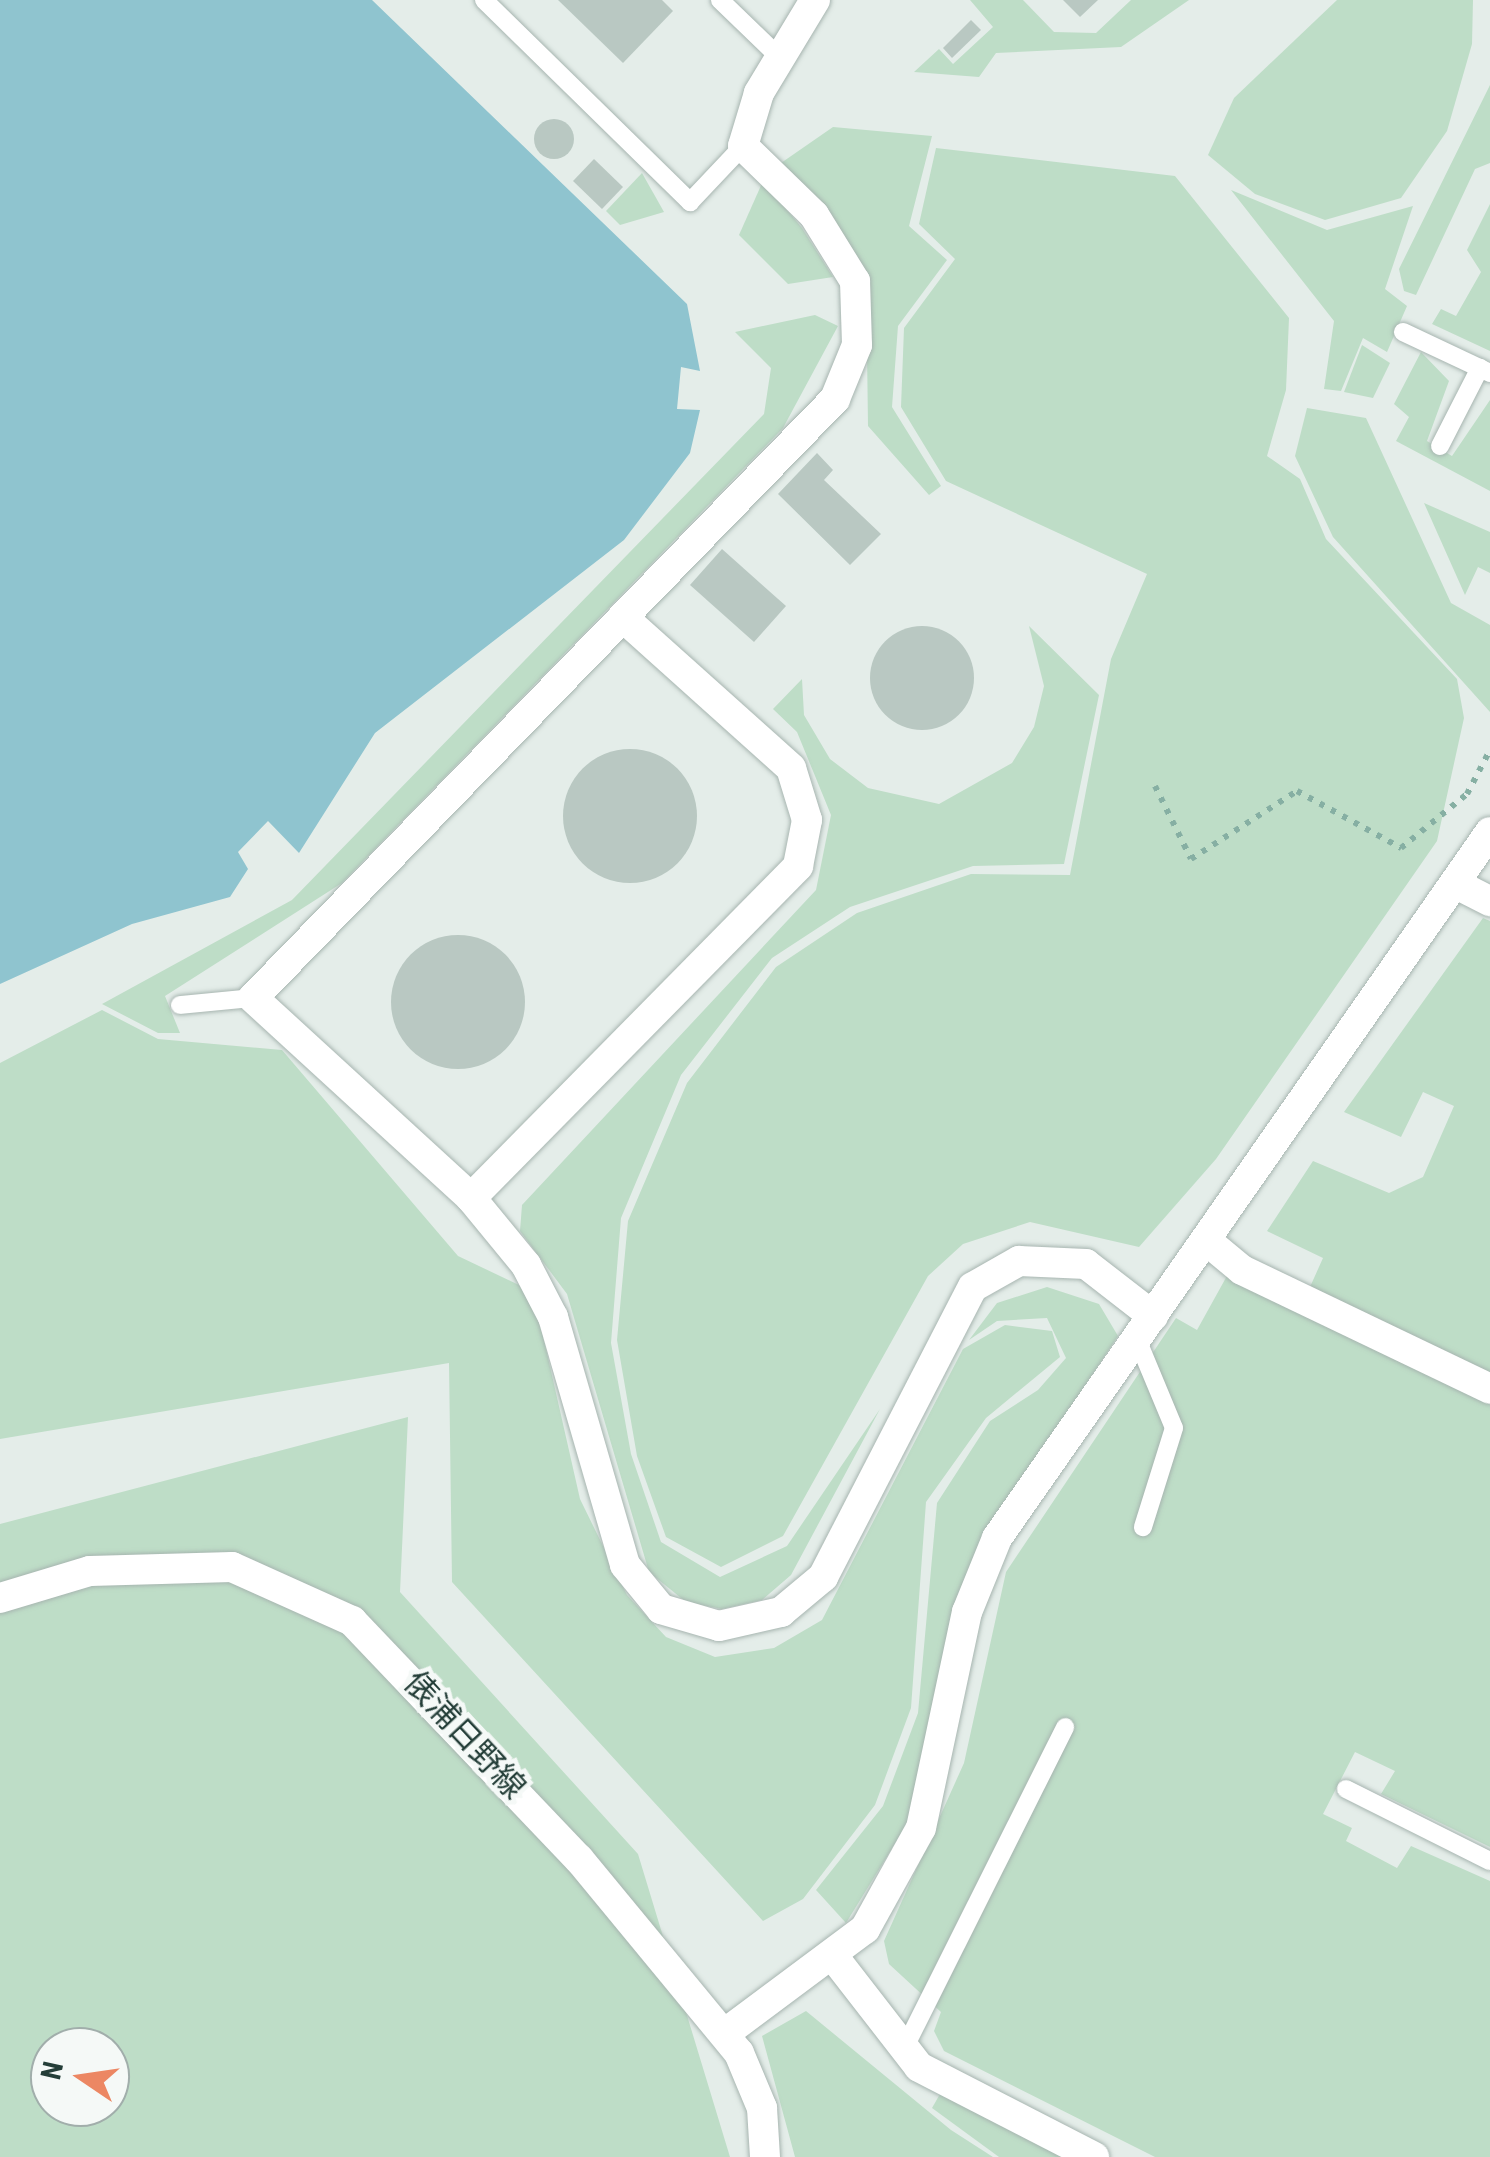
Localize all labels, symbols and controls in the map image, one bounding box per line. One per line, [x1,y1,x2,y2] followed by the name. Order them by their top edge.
[396,1663,534,1807] street label: 俵浦日野線
[30,2027,130,2127] north arrow
[34,2059,70,2083] text: N

